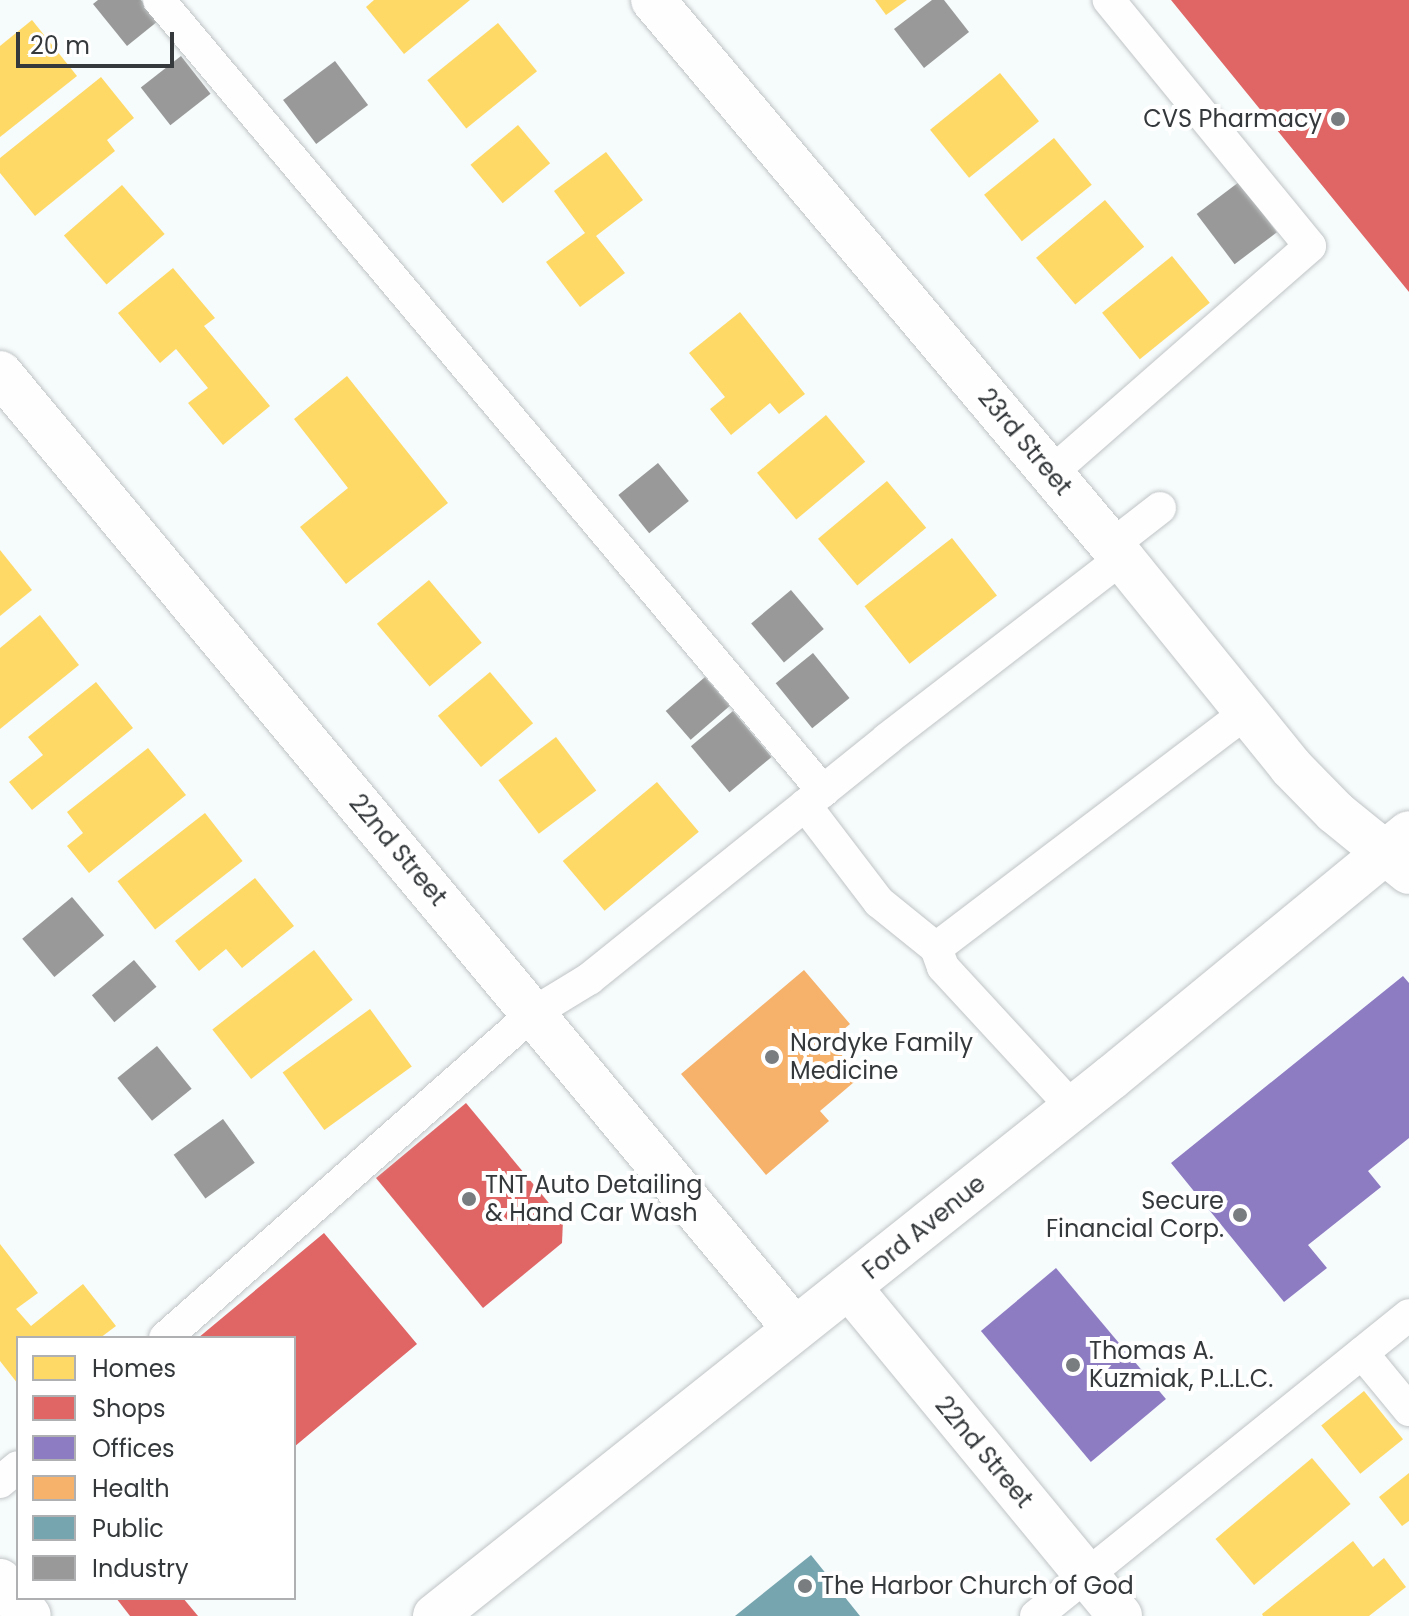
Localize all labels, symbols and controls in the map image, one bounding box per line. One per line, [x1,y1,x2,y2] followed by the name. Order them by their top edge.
[20,16,178,66] scale bar
[30,29,90,62] text: 20 m
[1143,105,1322,133] place label: CVS Pharmacy
[1329,110,1347,128] marker: CVS Pharmacy
[972,383,1078,501] street label: 23rd Street
[343,789,453,911] street label: 22nd Street
[790,1029,973,1085] place label: Nordyke Family Medicine
[761,1046,783,1068] marker: Nordyke Family Medicine
[857,1169,991,1285] street label: Ford Avenue
[485,1171,702,1227] place label: TNT Auto Detailing & Hand Car Wash
[1046,1187,1224,1243] place label: Secure Financial Corp.
[460,1190,478,1208] marker: TNT Auto Detailing & Hand Car Wash
[1231,1206,1249,1224] marker: Secure Financial Corp.
[16,1336,296,1600] legend
[1089,1337,1273,1393] place label: Thomas A. Kuzmiak, P.L.L.C.
[92,1352,176,1385] text: Homes
[1064,1356,1082,1374] marker: Thomas A. Kuzmiak, P.L.L.C.
[929,1391,1039,1513] street label: 22nd Street
[92,1392,166,1425] text: Shops
[92,1432,175,1465] text: Offices
[92,1472,170,1505] text: Health
[92,1512,164,1545] text: Public
[92,1552,189,1585] text: Industry
[821,1572,1134,1600] place label: The Harbor Church of God
[796,1577,814,1595] marker: The Harbor Church of God

